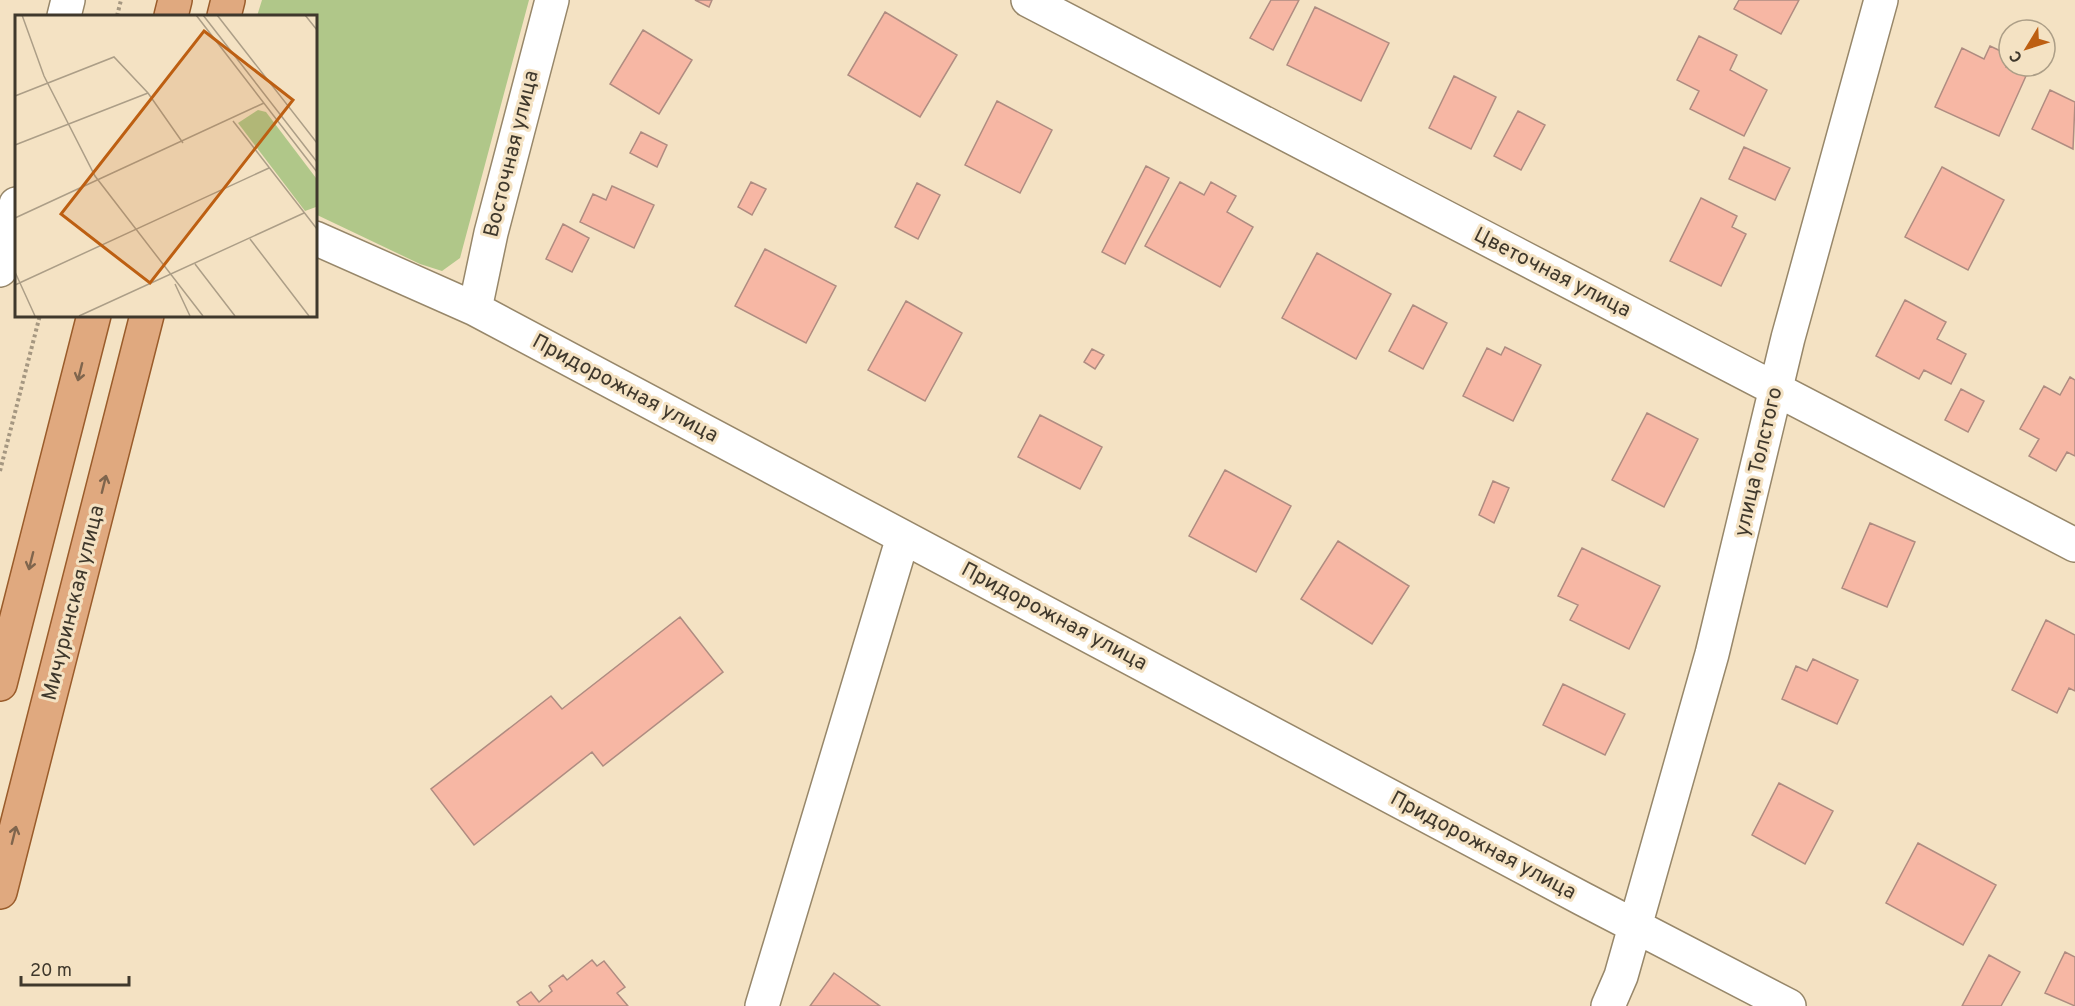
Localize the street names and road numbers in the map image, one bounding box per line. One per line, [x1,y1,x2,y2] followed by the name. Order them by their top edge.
[478,68,546,240] street label: Восточная улица
[1469,222,1635,324] street label: Цветочная улица
[527,328,723,450] street label: Придорожная улица
[1729,385,1789,539] street label: улица Толстого
[37,502,111,704] street label: Мичуринская улица
[956,556,1152,678] street label: Придорожная улица
[1385,785,1581,907] street label: Придорожная улица

